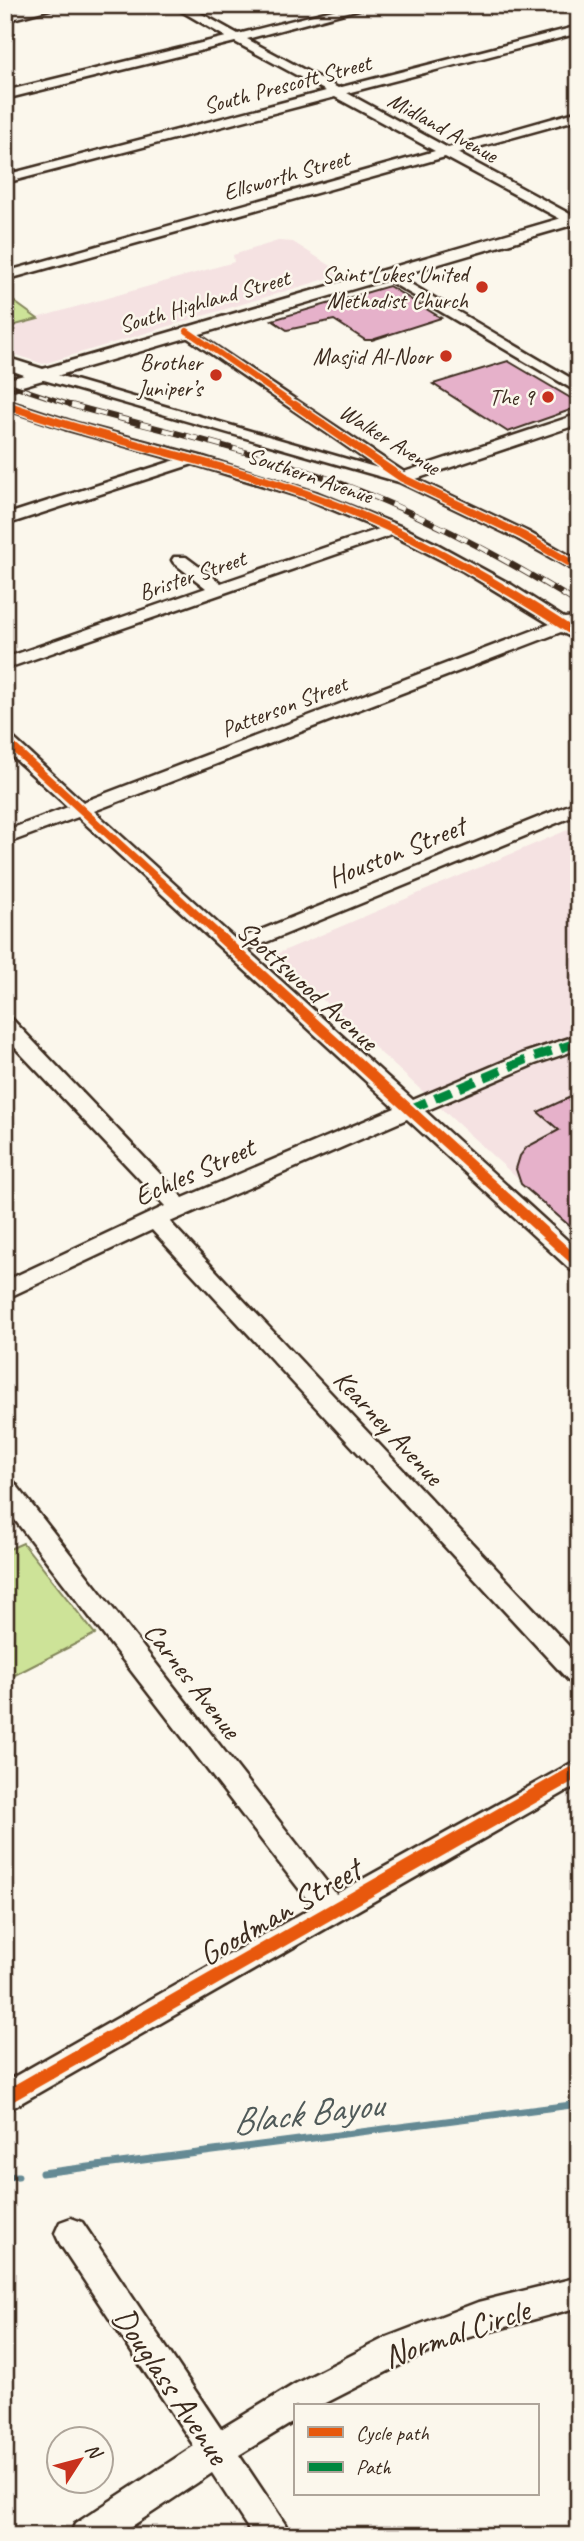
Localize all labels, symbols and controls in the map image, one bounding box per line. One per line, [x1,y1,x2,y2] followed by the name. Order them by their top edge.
[200,48,376,121] street label: South Prescott Street
[383,85,504,170] street label: Midland Avenue
[220,143,355,207] street label: Ellsworth Street
[322,260,472,315] place label: Saint Lukes United Methodist Church
[116,263,295,340] street label: South Highland Street
[474,279,490,295] marker: Saint Lukes United Methodist Church
[313,342,435,371] place label: Masjid Al-Noor
[136,348,205,403] place label: Brother Juniper’s
[438,348,454,364] marker: Masjid Al-Noor
[208,367,224,383] marker: Brother Juniper’s
[489,383,536,412] place label: The 9
[540,389,556,405] marker: The 9
[334,397,447,482] street label: Walker Avenue
[244,441,378,511] street label: Southern Avenue
[135,543,252,607] street label: Brister Street
[217,668,353,744] street label: Patterson Street
[322,807,473,895] street label: Houston Street
[230,913,387,1059] street label: Spottswood Avenue
[129,1128,262,1213] street label: Echles Street
[326,1362,452,1494] street label: Kearney Avenue
[136,1615,250,1747] street label: Carnes Avenue
[191,1846,372,1975] street label: Goodman Street
[229,2079,390,2145] water label: Black Bayou
[378,2288,537,2378] street label: Normal Circle
[103,2299,240,2474] street label: Douglass Avenue
[294,2404,538,2496] legend
[356,2420,429,2446] text: Cycle path
[46,2426,116,2496] north arrow
[80,2439,108,2465] text: N
[356,2454,392,2480] text: Path

